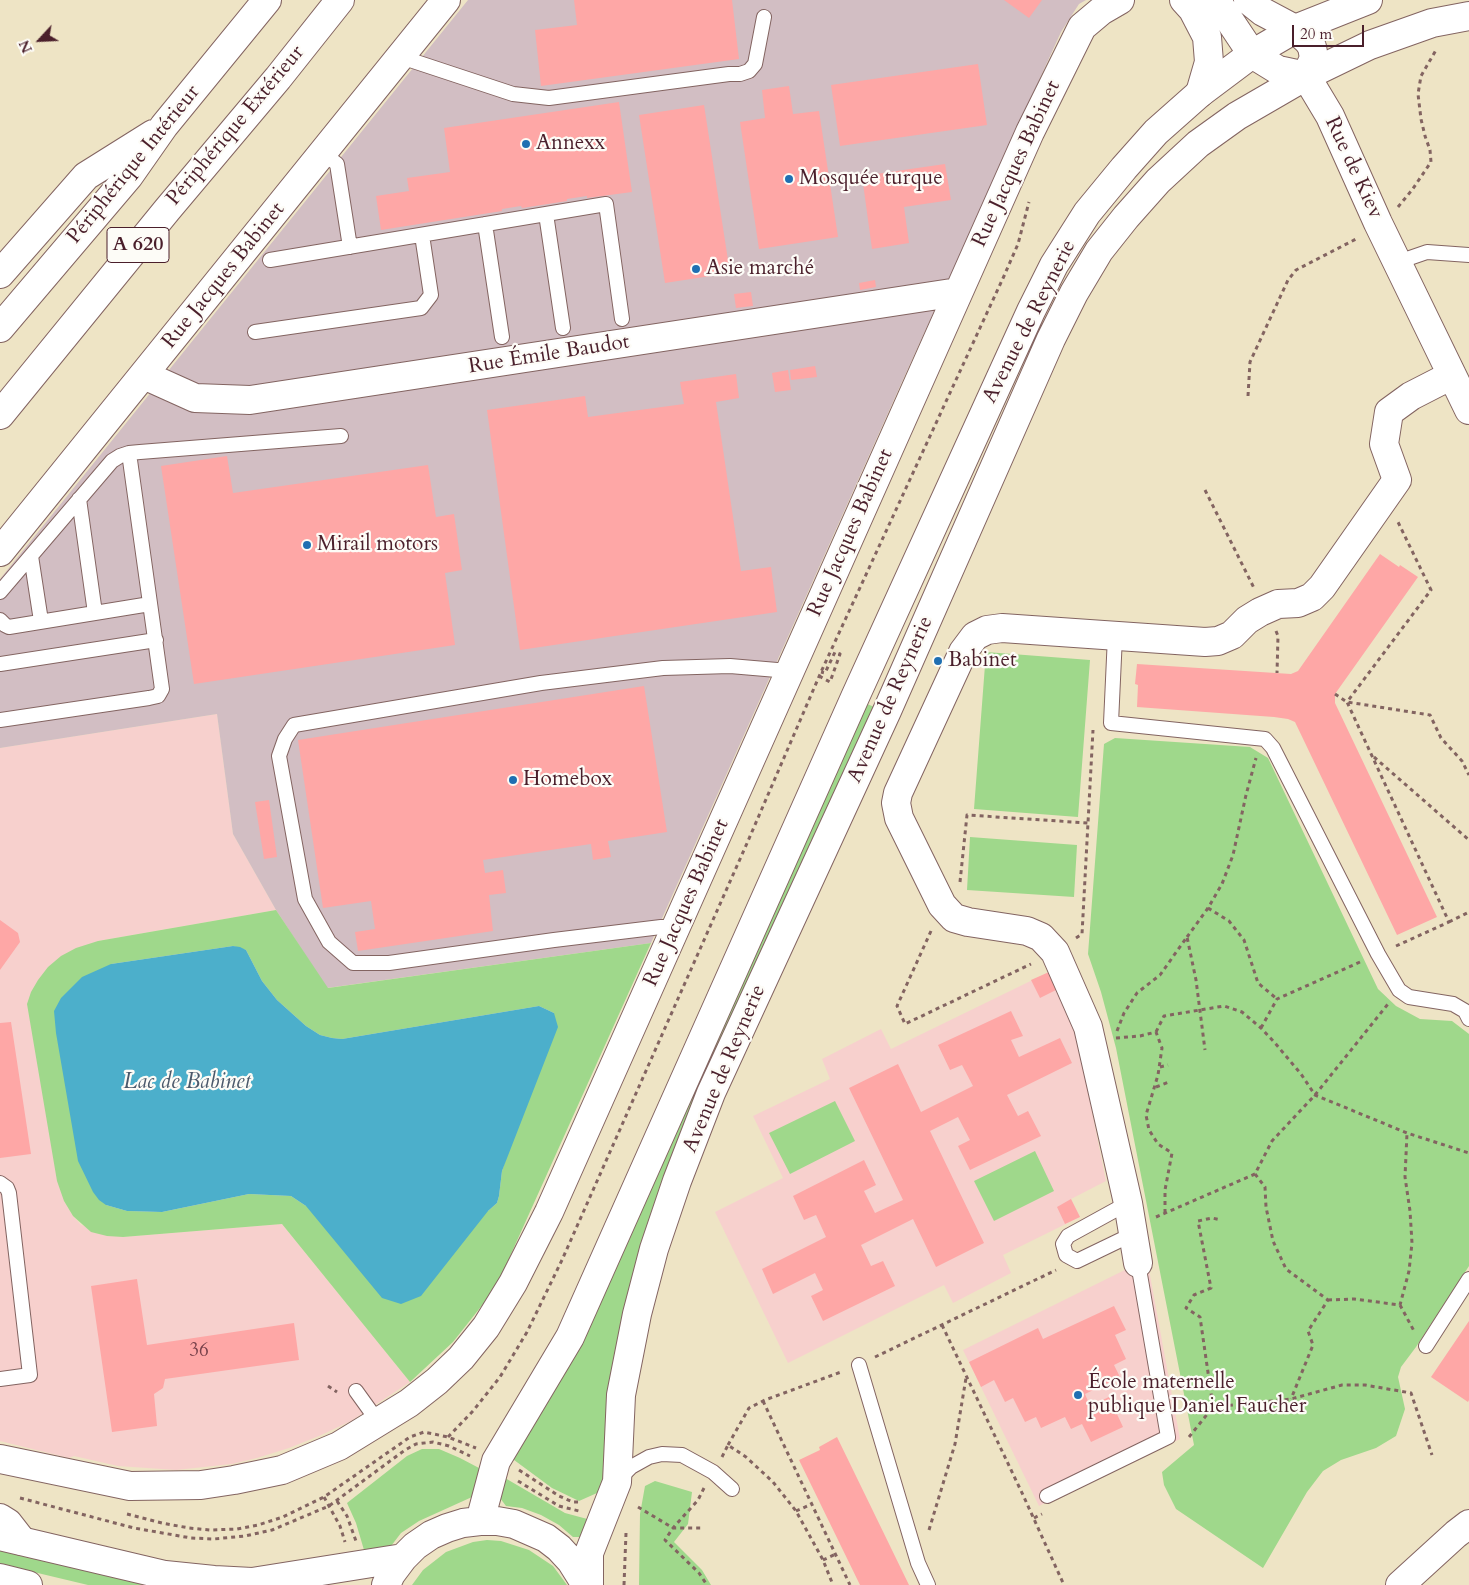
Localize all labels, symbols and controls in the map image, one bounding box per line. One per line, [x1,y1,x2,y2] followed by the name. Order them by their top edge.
[15,15,65,65] north arrow
[1294,15,1366,47] scale bar
[1300,24,1332,44] text: 20 m
[15,37,37,56] text: N
[162,41,310,211] street label: Périphérique Extérieur
[967,77,1067,251] street label: Rue Jacques Babinet
[62,81,206,249] street label: Périphérique Intérieur
[1318,113,1388,223] street label: Rue de Kiev
[536,131,605,157] place label: Annexx
[520,138,532,150] marker: Annexx
[799,166,943,192] place label: Mosquée turque
[783,173,795,185] marker: Mosquée turque
[157,198,291,354] street label: Rue Jacques Babinet
[107,228,169,262] road number: A 620
[978,236,1082,408] street label: Avenue de Reynerie
[706,256,814,282] place label: Asie marché
[690,263,702,275] marker: Asie marché
[467,330,631,380] street label: Rue Émile Baudot
[803,445,899,621] street label: Rue Jacques Babinet
[317,532,438,558] place label: Mirail motors
[301,539,313,551] marker: Mirail motors
[843,613,939,787] street label: Avenue de Reynerie
[948,648,1017,674] place label: Babinet
[932,655,944,667] marker: Babinet
[523,767,612,793] place label: Homebox
[507,774,519,786] marker: Homebox
[639,815,735,991] street label: Rue Jacques Babinet
[678,981,772,1157] street label: Avenue de Reynerie
[123,1070,251,1096] water label: Lac de Babinet
[189,1341,209,1363] house number: 36
[1088,1370,1307,1420] place label: École maternelle publique Daniel Faucher
[1072,1389,1084,1401] marker: École maternelle publique Daniel Faucher

